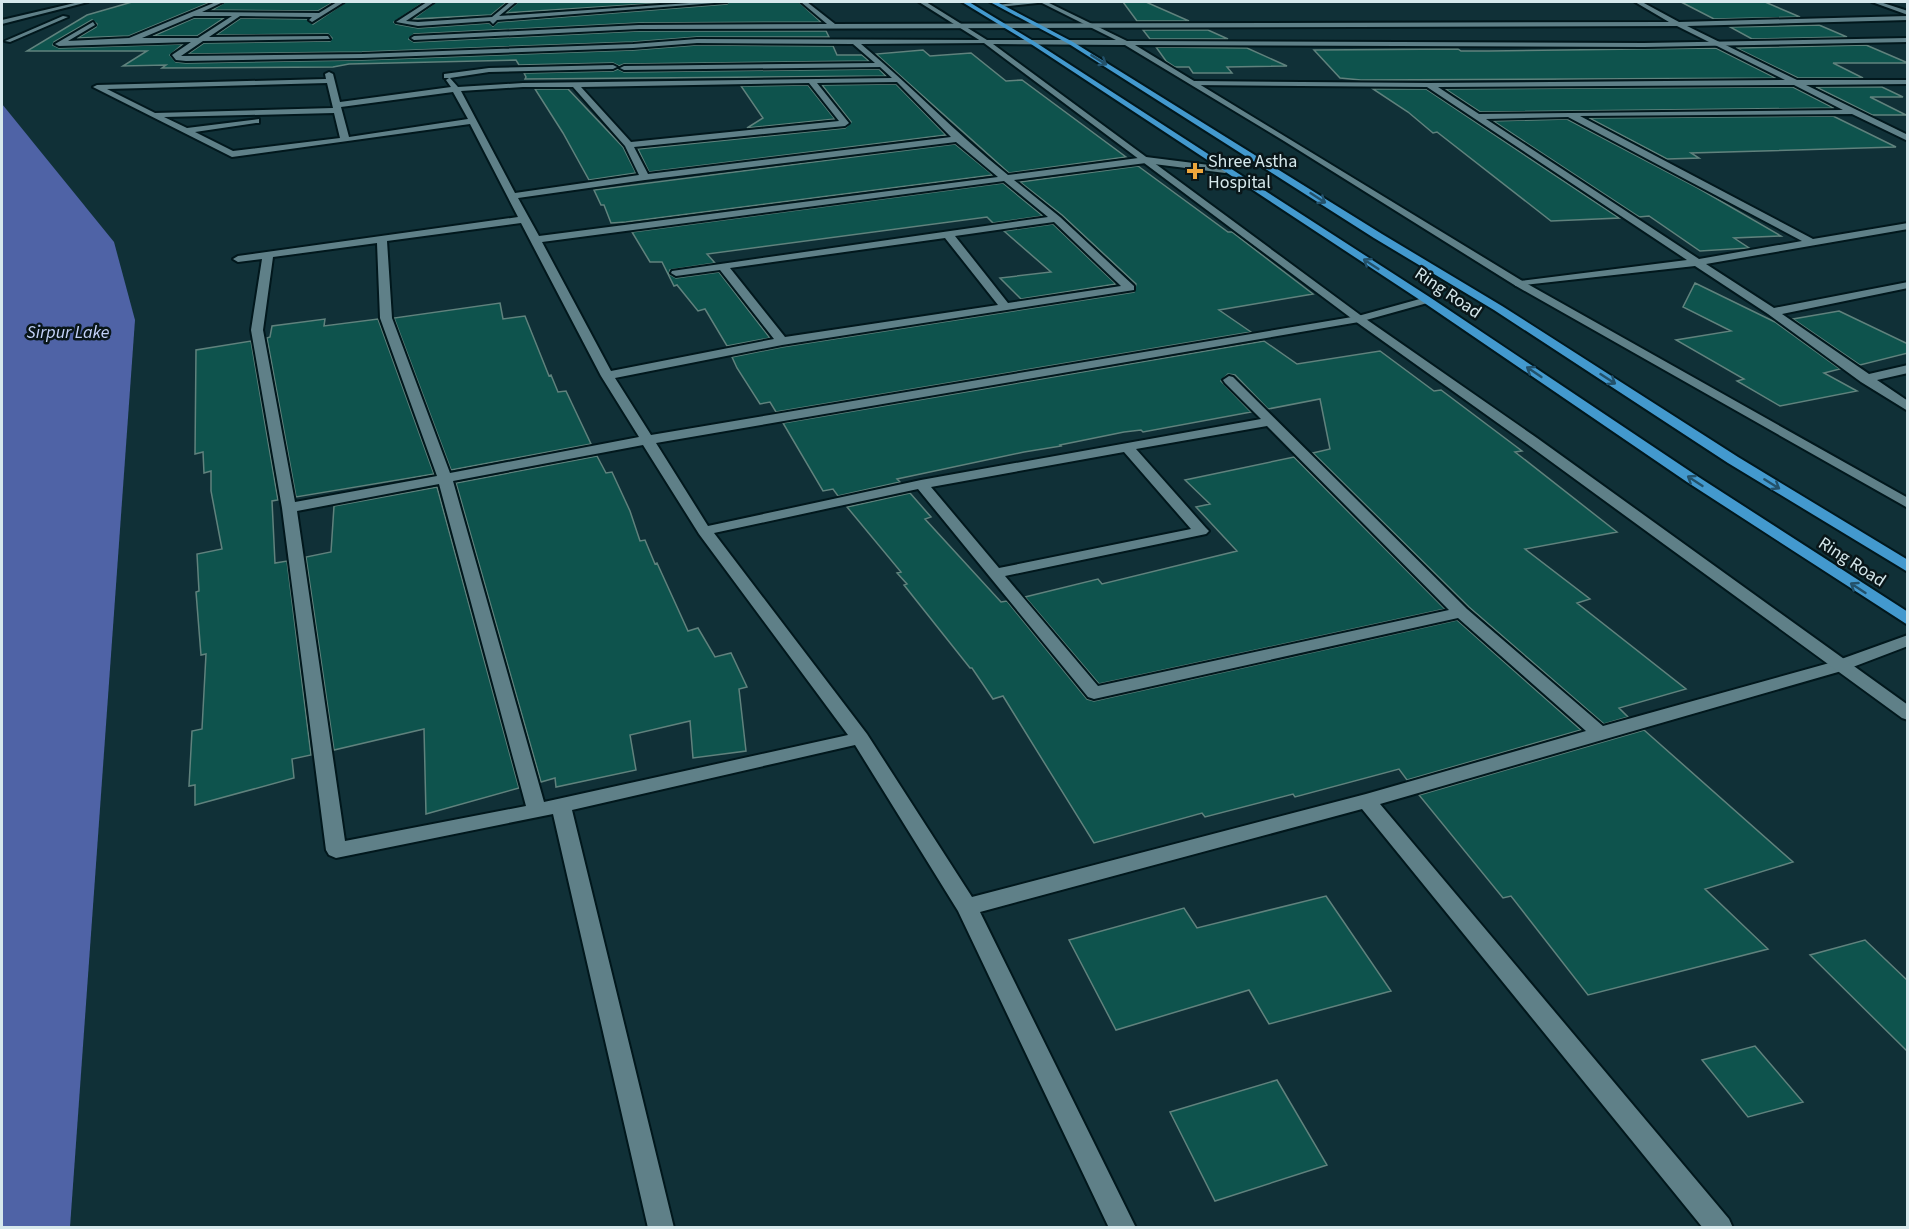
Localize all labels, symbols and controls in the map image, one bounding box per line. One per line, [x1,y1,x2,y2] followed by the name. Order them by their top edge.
[1090,55,1107,67] one-way arrow
[1208,149,1297,195] place label: Shree Astha Hospital
[1186,162,1204,180] marker: Shree Astha Hospital
[1309,191,1326,204] one-way arrow
[1364,258,1380,270] one-way arrow
[1410,261,1486,325] street label: Ring Road
[27,320,110,345] water label: Sirpur Lake
[1526,366,1542,378] one-way arrow
[1599,373,1615,385] one-way arrow
[1687,475,1704,487] one-way arrow
[1763,478,1780,490] one-way arrow
[1813,531,1891,593] street label: Ring Road
[1851,582,1867,594] one-way arrow

